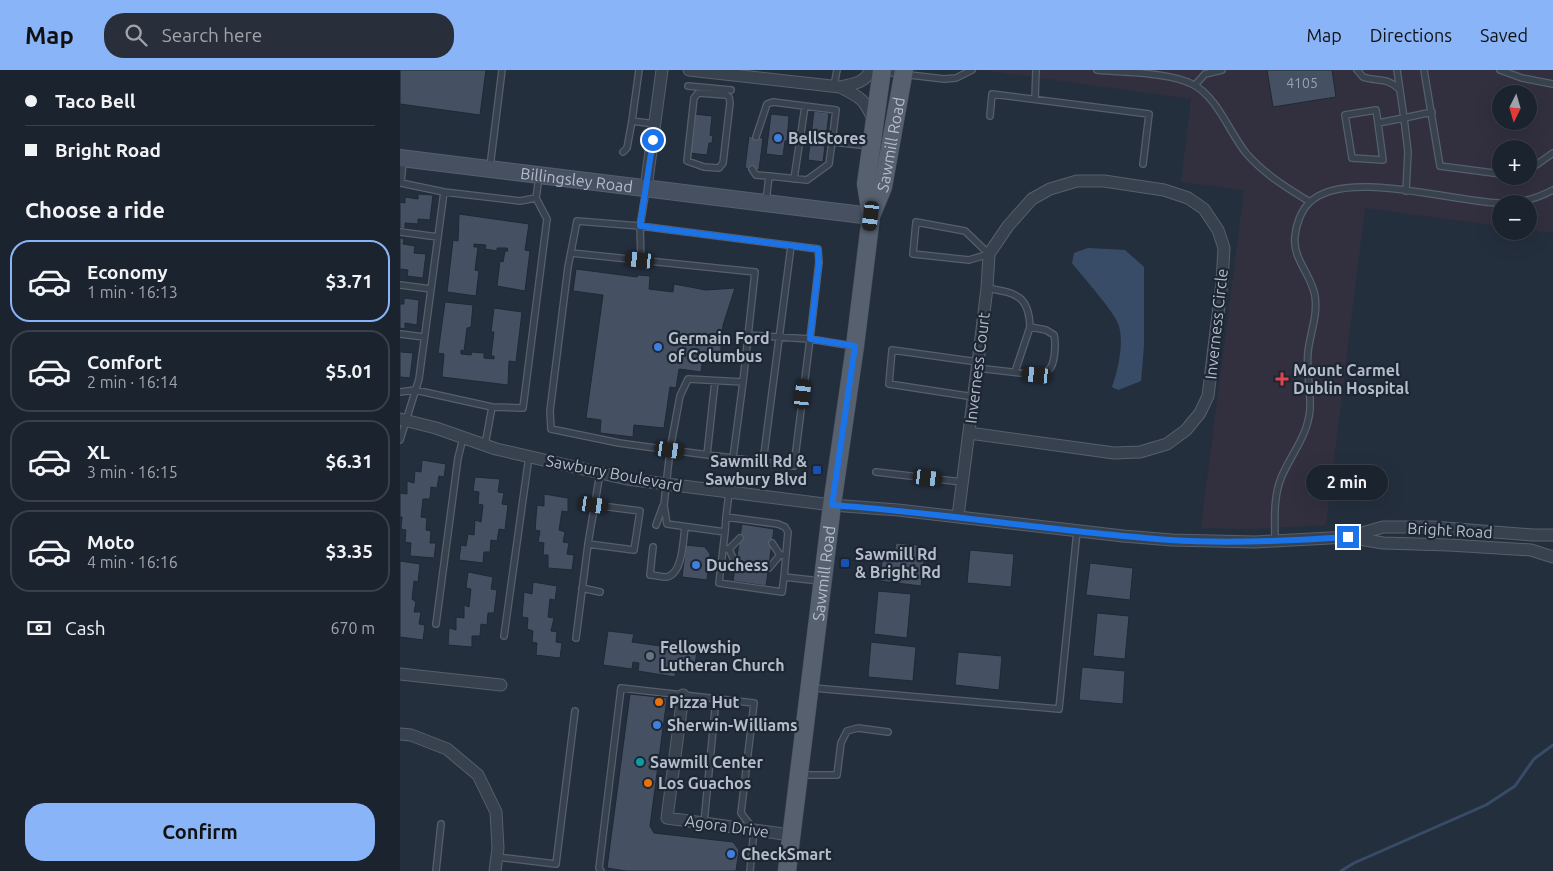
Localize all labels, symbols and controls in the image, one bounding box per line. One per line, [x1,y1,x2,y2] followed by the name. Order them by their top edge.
[104,13,454,58] search box
[122,21,150,49] icon: search
[25,22,74,49] text: Map
[162,24,262,46] text: Search here
[1306,25,1342,45] text: Map
[1370,25,1452,45] text: Directions
[1480,25,1528,45] text: Saved
[1286,75,1318,91] house number: 4105
[1492,85,1538,130] north arrow
[1492,85,1537,240] map controls
[55,90,135,112] text: Taco Bell
[873,96,908,195] street label: Sawmill Road
[642,129,664,151] route start
[788,129,866,147] place label: BellStores
[772,132,784,144] marker: BellStores
[55,139,161,161] text: Bright Road
[1492,140,1537,185] button: +
[519,164,634,196] street label: Billingsley Road
[1492,195,1537,240] button: −
[25,197,165,222] text: Choose a ride
[861,200,880,232] car
[624,251,655,269] car
[27,259,72,304] icon: car
[87,261,168,283] text: Economy
[1201,268,1231,380] street label: Inverness Circle
[325,270,373,292] text: $3.71
[87,283,178,301] text: 1 min · 16:13
[961,311,993,425] street label: Inverness Court
[668,329,769,365] place label: Germain Ford of Columbus
[652,341,664,353] marker: Germain Ford of Columbus
[27,349,72,394] icon: car
[87,351,162,373] text: Comfort
[325,360,373,382] text: $5.01
[1293,361,1409,397] place label: Mount Carmel Dublin Hospital
[1021,366,1052,384] car
[1275,372,1289,386] marker: Mount Carmel Dublin Hospital
[87,373,178,391] text: 2 min · 16:14
[793,378,812,410] car
[27,439,72,484] icon: car
[654,440,685,460] car
[87,441,110,463] text: XL
[325,450,373,472] text: $6.31
[544,451,684,495] street label: Sawbury Boulevard
[705,452,807,488] place label: Sawmill Rd & Sawbury Blvd
[87,463,178,481] text: 3 min · 16:15
[811,464,823,476] marker: Sawmill Rd & Sawbury Blvd
[1307,464,1389,500] callout: 2 min
[912,469,943,487] car
[1327,473,1367,491] text: 2 min
[578,495,609,515] car
[1407,519,1493,541] street label: Bright Road
[809,525,838,622] street label: Sawmill Road
[1337,526,1359,548] route end
[27,529,72,574] icon: car
[87,531,135,553] text: Moto
[325,540,373,562] text: $3.35
[855,545,941,581] place label: Sawmill Rd & Bright Rd
[87,553,178,571] text: 4 min · 16:16
[706,556,769,574] place label: Duchess
[839,557,851,569] marker: Sawmill Rd & Bright Rd
[690,559,702,571] marker: Duchess
[25,614,53,642] icon: cash
[65,617,106,639] text: Cash
[330,619,375,637] text: 670 m
[660,638,785,674] place label: Fellowship Lutheran Church
[644,650,656,662] marker: Fellowship Lutheran Church
[669,693,740,711] place label: Pizza Hut
[653,696,665,708] marker: Pizza Hut
[667,716,798,734] place label: Sherwin-Williams
[651,719,663,731] marker: Sherwin-Williams
[650,753,764,771] place label: Sawmill Center
[634,756,646,768] marker: Sawmill Center
[658,774,751,792] place label: Los Guachos
[642,777,654,789] marker: Los Guachos
[25,803,375,861] button: Confirm
[684,811,770,841] street label: Agora Drive
[741,845,832,863] place label: CheckSmart
[725,848,737,860] marker: CheckSmart

